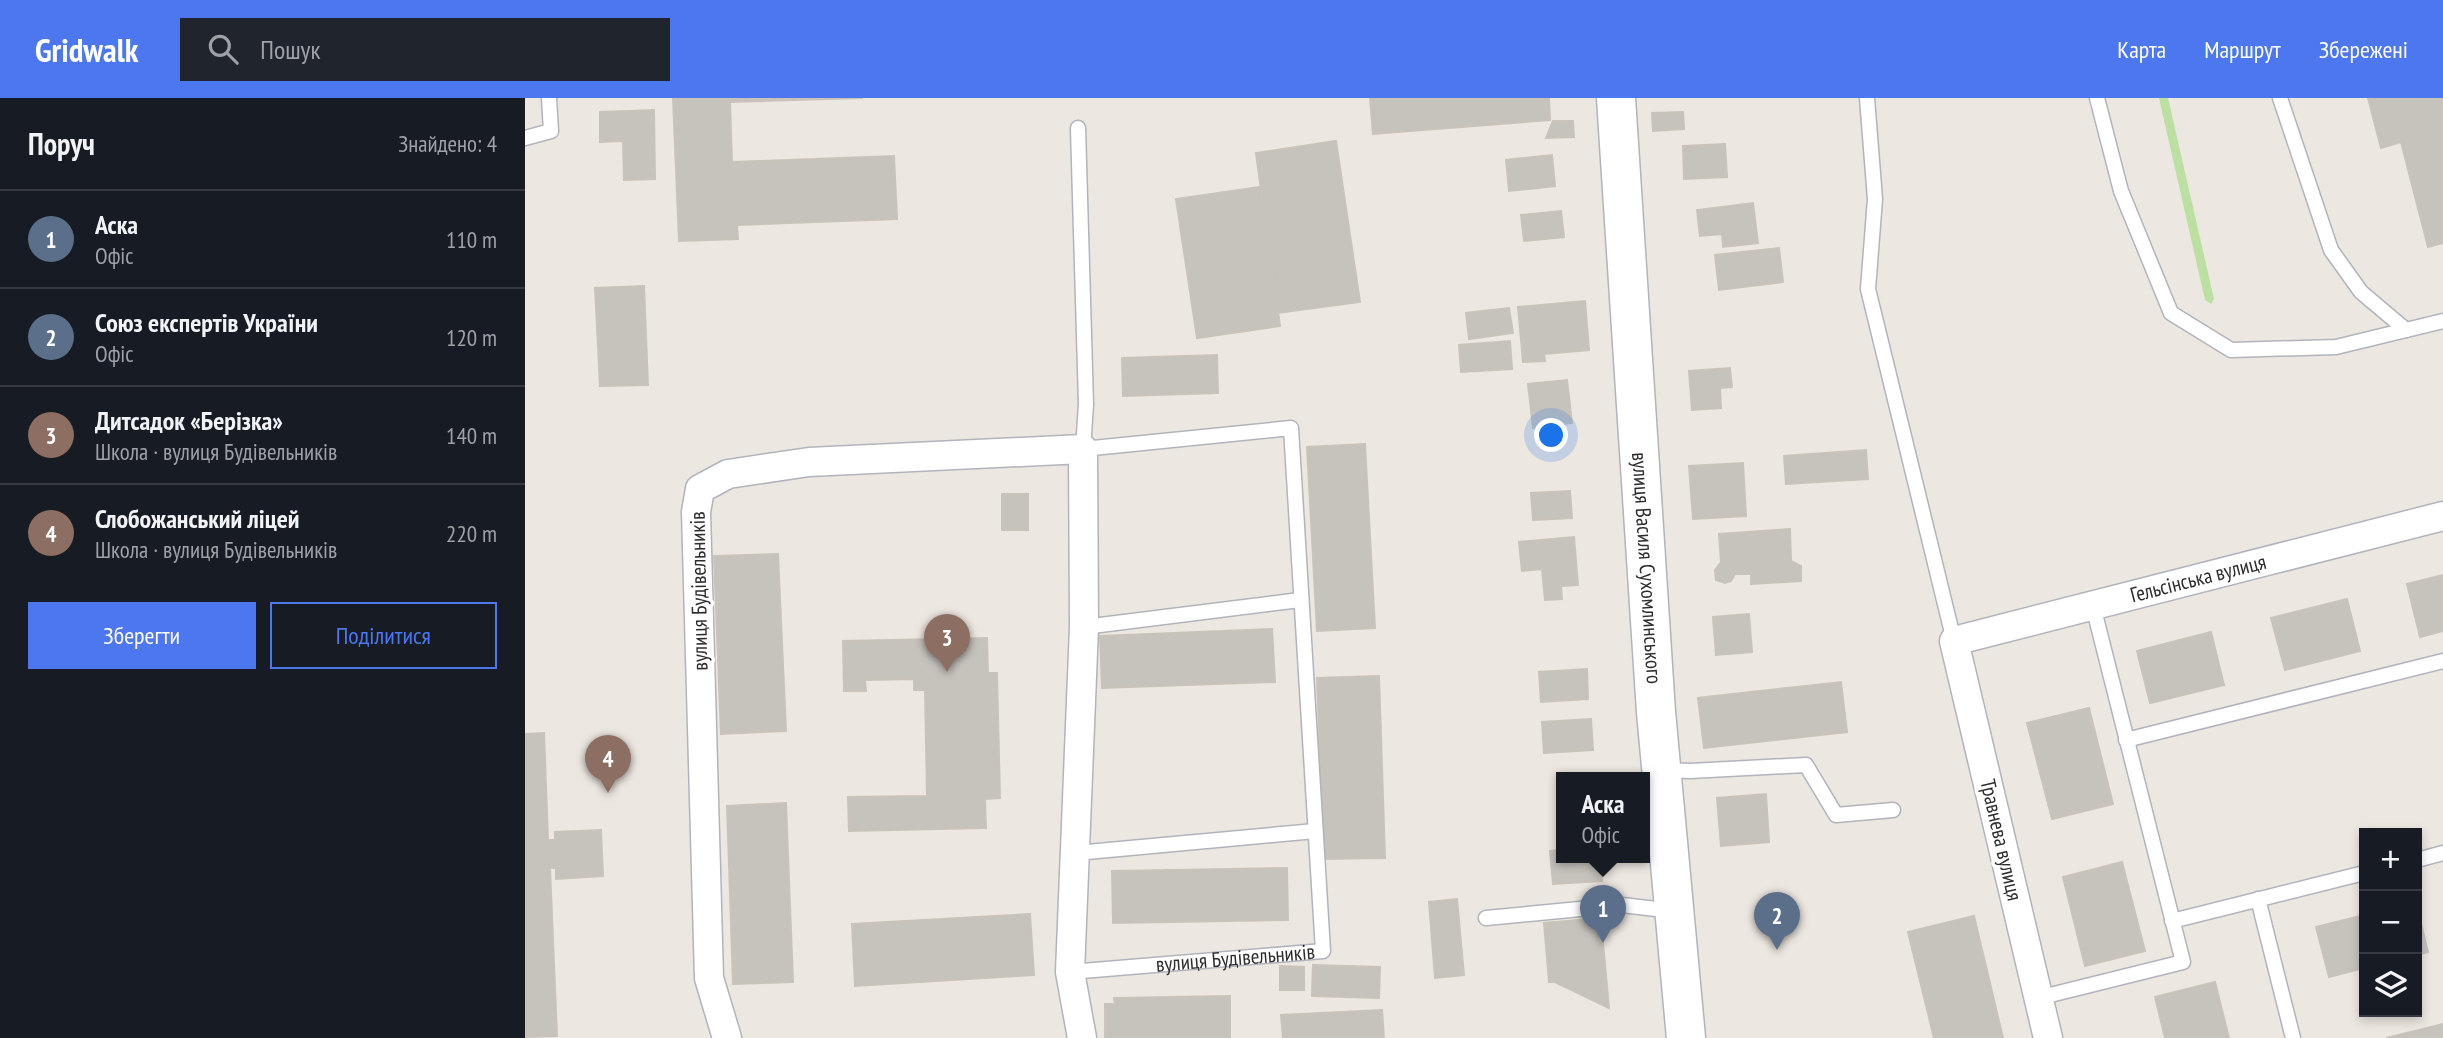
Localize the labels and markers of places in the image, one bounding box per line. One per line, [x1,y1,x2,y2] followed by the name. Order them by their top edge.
[924,614,970,672] pin: 3
[585,735,631,793] pin: 4
[1580,885,1626,943] pin: 1
[1754,892,1800,950] pin: 2

